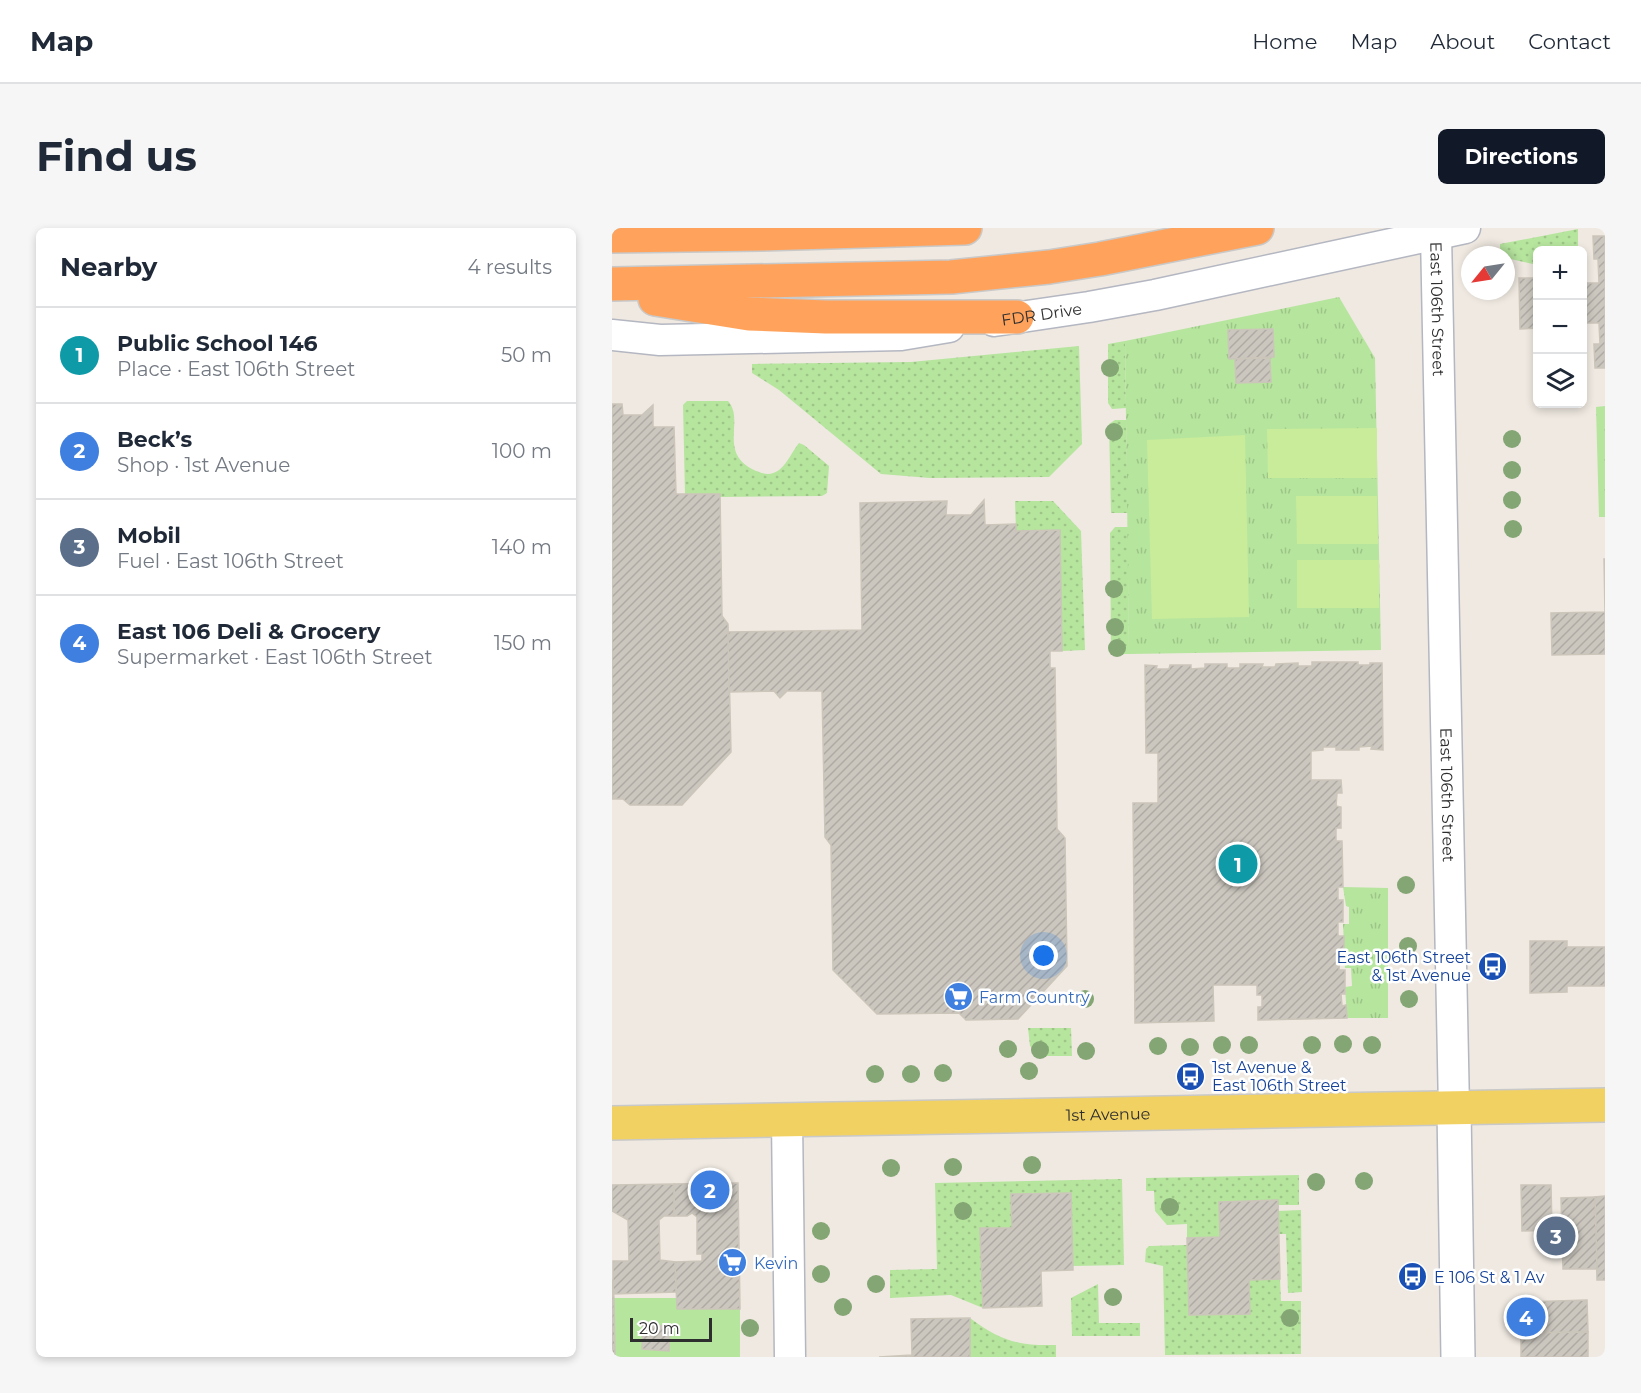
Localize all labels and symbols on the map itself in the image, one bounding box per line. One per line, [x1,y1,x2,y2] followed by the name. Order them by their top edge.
[1427,241,1448,377] street label: East 106th Street
[1461,246,1515,300] north arrow
[1000,299,1083,329] street label: FDR Drive
[1437,727,1458,863] street label: East 106th Street
[1218,842,1258,886] pin: 1
[1029,941,1058,970] your location
[1336,948,1471,985] place label: East 106th Street & 1st Avenue
[1476,950,1508,982] bus stop icon: East 106th Street & 1st Avenue
[942,981,974,1013] supermarket icon: Farm Country
[979,988,1090,1007] place label: Farm Country
[1212,1058,1347,1095] place label: 1st Avenue & East 106th Street
[1175,1060,1207,1092] bus stop icon: 1st Avenue & East 106th Street
[1065,1104,1150,1124] street label: 1st Avenue
[690,1168,730,1212] pin: 2
[1536,1214,1576,1258] pin: 3
[717,1247,749,1279] supermarket icon: Kevin
[754,1254,798,1273] place label: Kevin
[1397,1261,1429,1293] bus stop icon: E 106 St & 1 Av
[1434,1268,1545,1287] place label: E 106 St & 1 Av
[1506,1294,1546,1340] pin: 4
[630,1315,712,1342] scale bar

